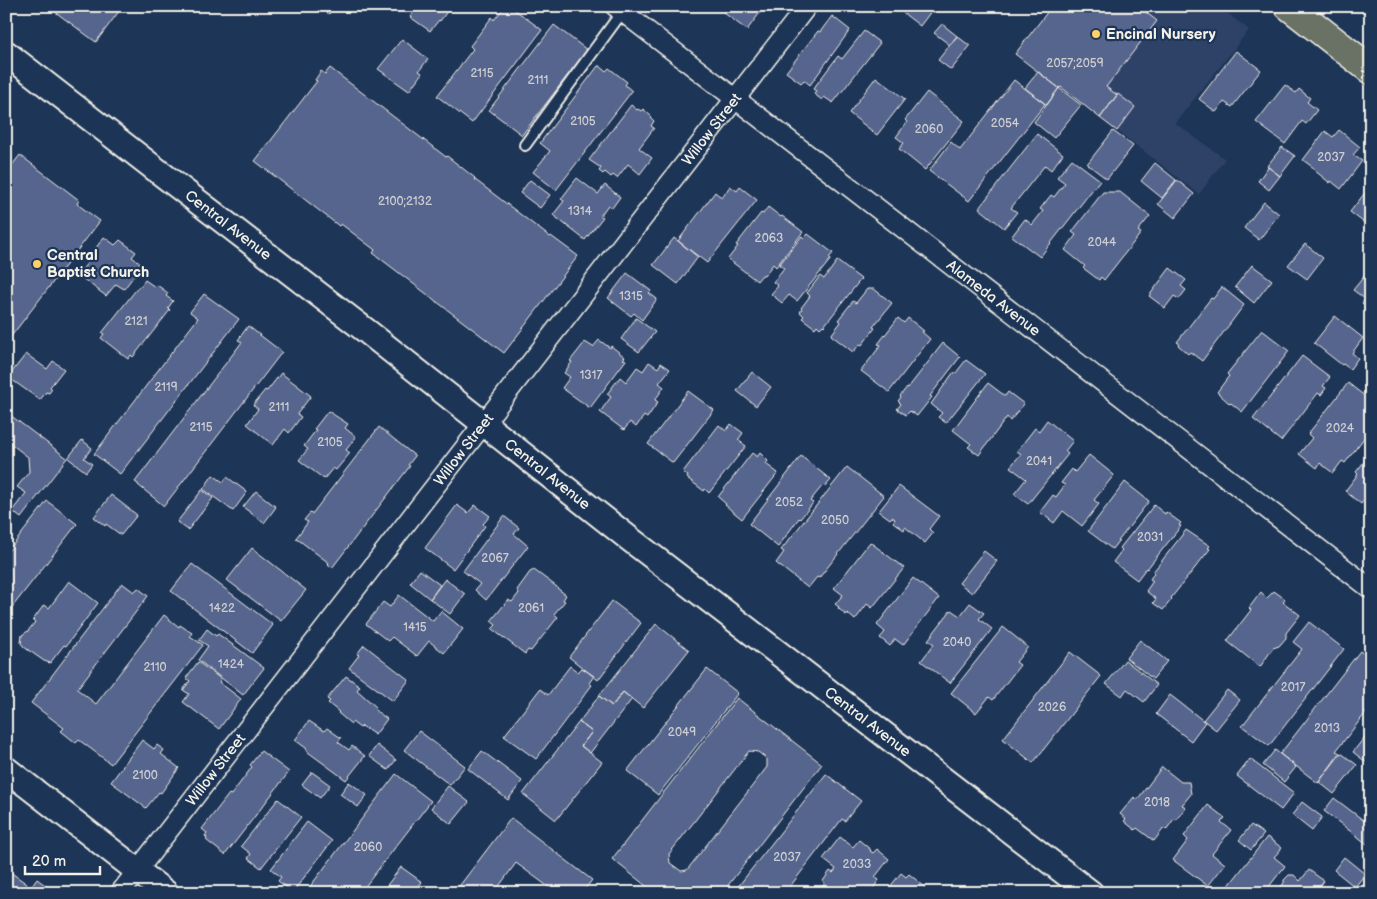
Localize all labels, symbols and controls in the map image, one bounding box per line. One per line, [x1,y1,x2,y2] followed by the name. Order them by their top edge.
[1106,25,1216,44] place label: Encinal Nursery
[1090,28,1102,40] marker: Encinal Nursery
[1046,56,1104,71] house number: 2057;2059
[470,66,494,81] house number: 2115
[528,73,548,88] house number: 2111
[678,89,746,170] street label: Willow Street
[570,114,596,129] house number: 2105
[991,116,1020,131] house number: 2054
[915,122,943,137] house number: 2060
[1317,150,1345,165] house number: 2037
[181,186,275,265] street label: Central Avenue
[378,194,432,209] house number: 2100;2132
[568,204,593,219] house number: 1314
[755,231,783,246] house number: 2063
[1088,235,1117,250] house number: 2044
[47,246,149,282] place label: Central Baptist Church
[942,256,1044,341] street label: Alameda Avenue
[31,258,43,270] marker: Central Baptist Church
[619,289,643,304] house number: 1315
[124,314,148,329] house number: 2121
[580,368,602,383] house number: 1317
[154,380,178,395] house number: 2119
[269,400,289,415] house number: 2111
[430,409,498,490] street label: Willow Street
[189,420,213,435] house number: 2115
[1326,421,1355,436] house number: 2024
[317,435,343,450] house number: 2105
[501,435,594,514] street label: Central Avenue
[1026,454,1052,469] house number: 2041
[775,495,803,510] house number: 2052
[821,513,849,528] house number: 2050
[1137,530,1163,545] house number: 2031
[481,551,509,566] house number: 2067
[209,601,235,616] house number: 1422
[518,601,544,616] house number: 2061
[403,620,427,635] house number: 1415
[943,635,971,650] house number: 2040
[218,657,245,672] house number: 1424
[143,660,167,675] house number: 2110
[1281,680,1305,695] house number: 2017
[821,683,915,761] street label: Central Avenue
[1038,700,1066,715] house number: 2026
[1314,721,1340,736] house number: 2013
[668,725,696,740] house number: 2049
[182,730,250,810] street label: Willow Street
[132,768,158,783] house number: 2100
[1144,795,1170,810] house number: 2018
[354,840,382,855] house number: 2060
[25,844,100,876] scale bar
[773,850,801,865] house number: 2037
[32,852,66,871] text: 20 m
[843,857,871,872] house number: 2033

